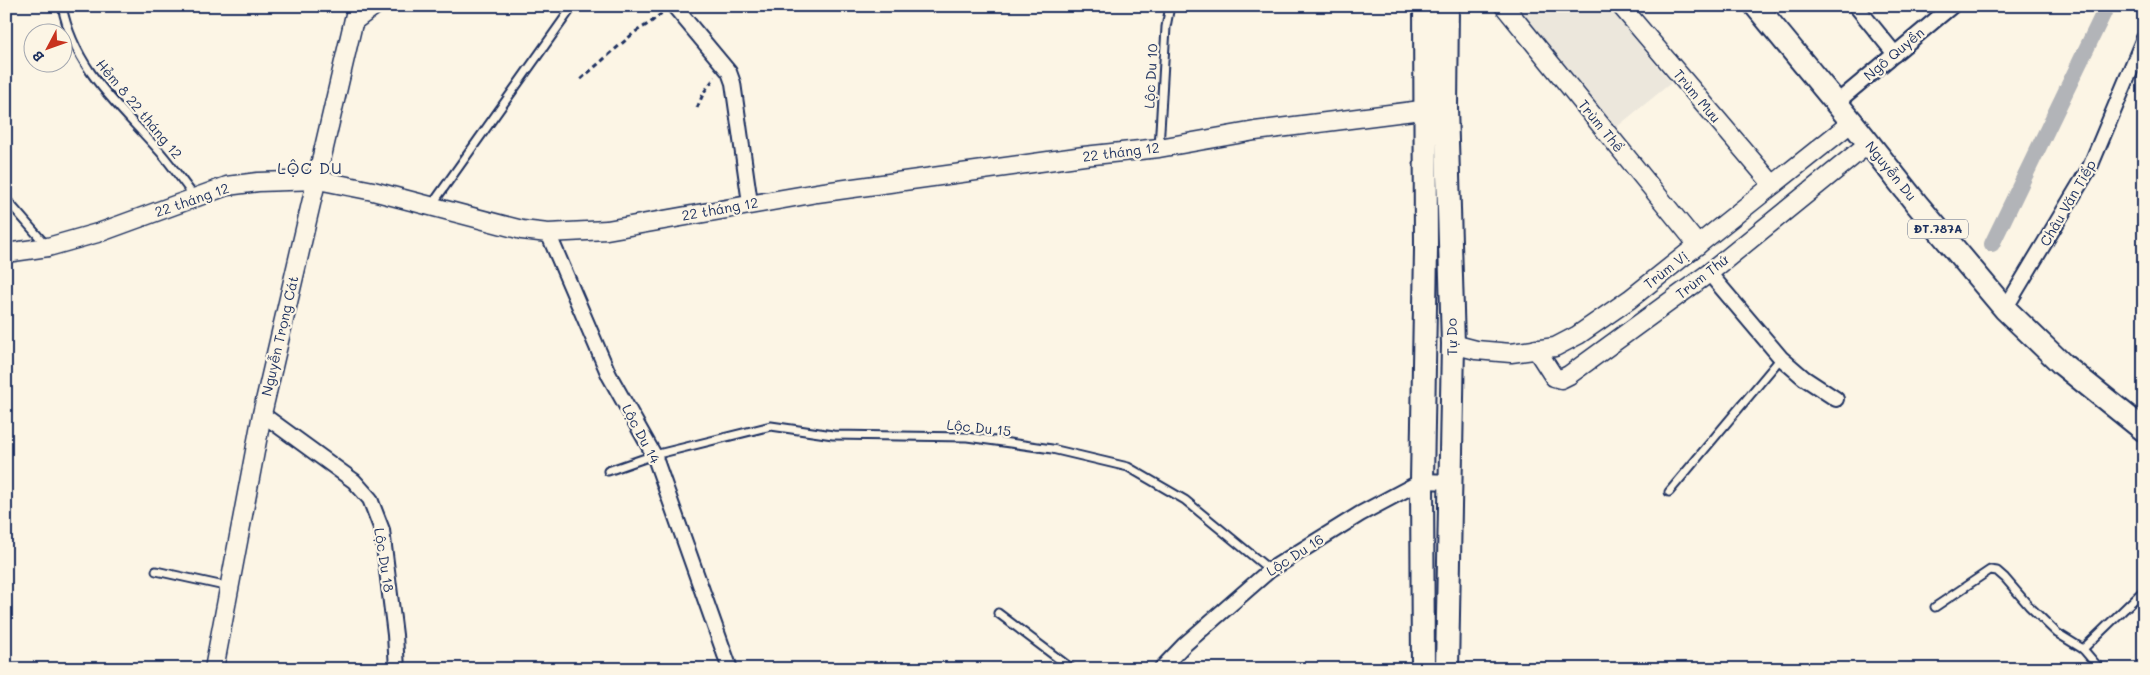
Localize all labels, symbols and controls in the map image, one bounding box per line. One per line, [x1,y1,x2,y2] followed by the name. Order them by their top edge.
[22,22,72,72] north arrow
[1859,23,1928,85] street label: Ngô Quyền
[1139,43,1162,109] street label: Lộc Du 10
[28,47,48,67] text: B
[92,55,187,162] street label: Hẻm 8 22 tháng 12
[1669,65,1725,127] street label: Trùm Mưu
[1574,95,1628,156] street label: Trùm Thể
[1081,137,1160,166] street label: 22 tháng 12
[1861,137,1921,204] street label: Nguyễn Du
[2035,156,2100,249] street label: Châu Văn Tiếp
[277,157,343,178] district label: LỘC DU
[152,178,231,221] street label: 22 tháng 12
[680,192,760,225] street label: 22 tháng 12
[1908,220,1968,238] road number: ĐT.787A
[1640,246,1692,293] street label: Trùm Vị
[1672,249,1733,303] street label: Trùm Thứ
[256,274,303,398] street label: Nguyễn Trọng Cát
[1442,318,1461,356] street label: Tự Do
[618,401,665,467] street label: Lộc Du 14
[946,415,1012,440] street label: Lộc Du 15
[370,526,399,593] street label: Lộc Du 18
[1262,529,1327,580] street label: Lộc Du 16

